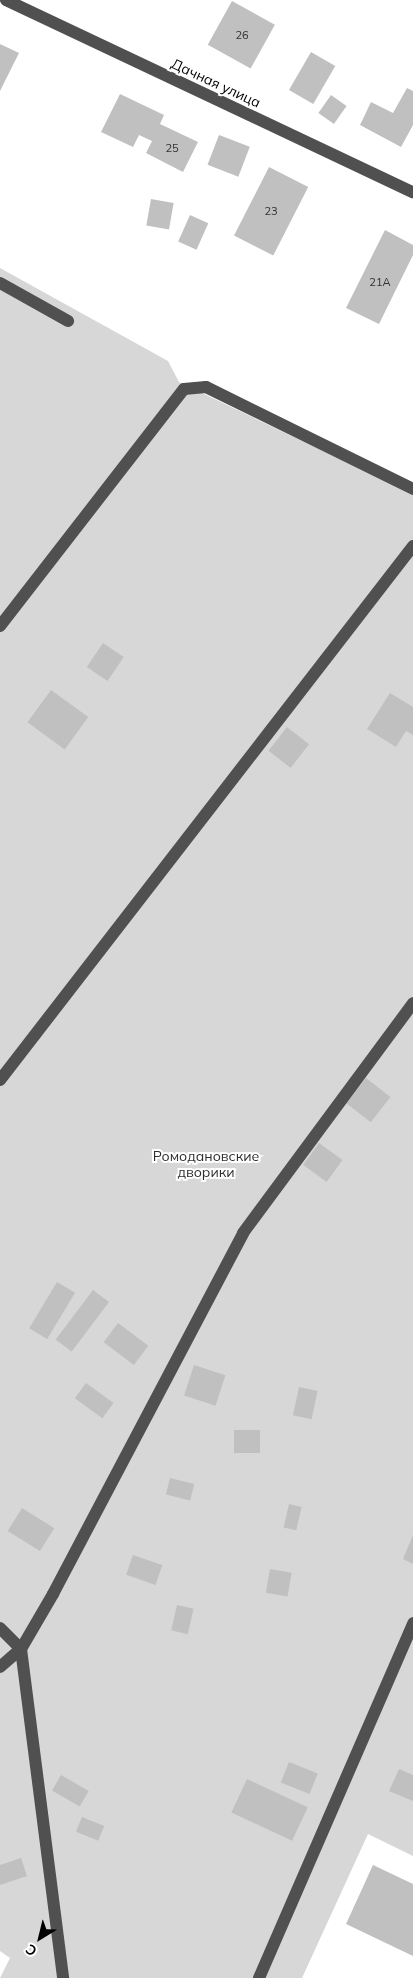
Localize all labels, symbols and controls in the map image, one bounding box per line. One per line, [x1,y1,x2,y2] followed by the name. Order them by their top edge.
[235,28,249,42] house number: 26
[169,55,263,111] street label: Дачная улица
[165,141,179,155] house number: 25
[264,204,278,218] house number: 23
[369,275,391,289] house number: 21А
[153,1148,259,1180] park label: Ромодановские дворики
[15,1913,65,1963] north arrow
[22,1940,40,1960] text: С

